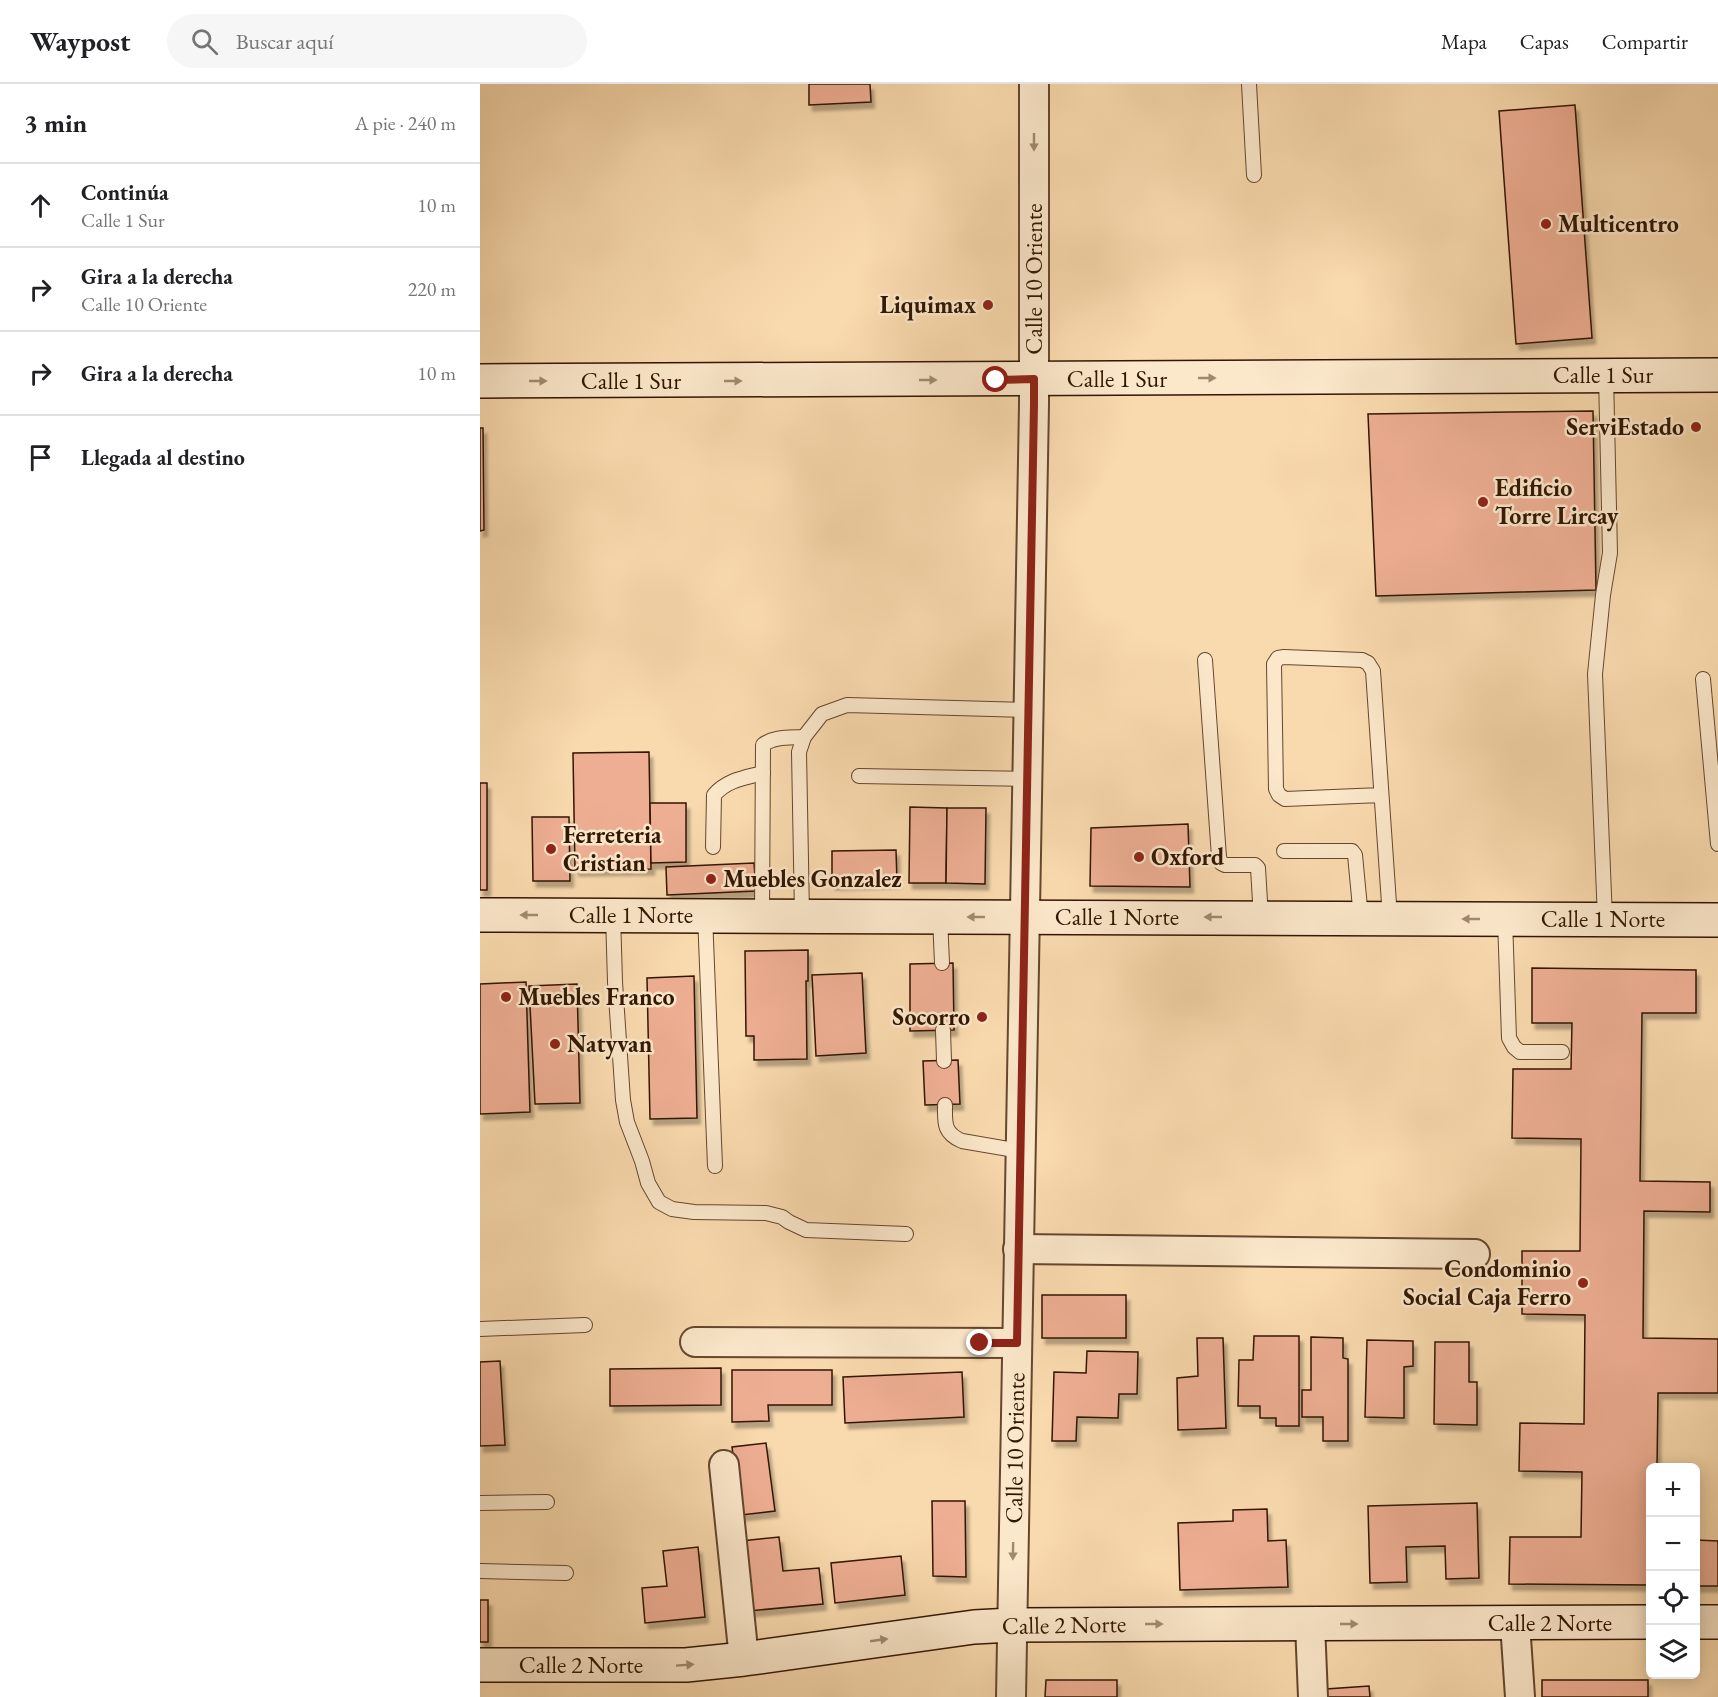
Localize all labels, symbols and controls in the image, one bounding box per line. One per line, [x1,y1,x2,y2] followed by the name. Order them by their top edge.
[167,14,587,68] search box
[30,23,131,59] text: Waypost
[188,25,221,58] icon: search
[236,27,334,56] text: Buscar aquí
[1441,28,1487,55] text: Mapa
[1520,28,1569,55] text: Capas
[1602,28,1688,55] text: Compartir
[24,106,87,140] text: 3 min
[355,110,456,136] text: A pie · 240 m
[1029,133,1039,152] one-way arrow
[81,178,169,207] text: Continúa
[24,189,57,222] icon: ahead
[417,192,456,218] text: 10 m
[1018,203,1049,355] street label: Calle 10 Oriente
[81,207,165,233] text: Calle 1 Sur
[1558,208,1679,239] place label: Multicentro
[1539,217,1553,231] marker: Multicentro
[81,262,233,291] text: Gira a la derecha
[24,273,57,306] icon: right
[408,276,456,302] text: 220 m
[880,289,976,321] place label: Liquimax
[81,291,207,317] text: Calle 10 Oriente
[981,298,995,312] marker: Liquimax
[24,357,57,390] icon: right
[81,359,233,388] text: Gira a la derecha
[1553,359,1653,390] street label: Calle 1 Sur
[417,360,456,386] text: 10 m
[1067,363,1167,394] street label: Calle 1 Sur
[581,365,681,396] street label: Calle 1 Sur
[982,366,1008,392] route start
[1198,373,1217,383] one-way arrow
[919,375,938,385] one-way arrow
[529,376,548,386] one-way arrow
[724,376,743,386] one-way arrow
[1566,411,1684,442] place label: ServiEstado
[1689,420,1703,434] marker: ServiEstado
[24,441,57,474] icon: arrive
[81,443,245,472] text: Llegada al destino
[1495,472,1619,532] place label: Edificio Torre Lircay
[1476,495,1490,509] marker: Edificio Torre Lircay
[563,819,662,878] place label: Ferreteria Cristian
[1151,841,1225,872] place label: Oxford
[544,842,558,856] marker: Ferreteria Cristian
[1132,850,1146,864] marker: Oxford
[723,863,902,894] place label: Muebles Gonzalez
[704,872,718,886] marker: Muebles Gonzalez
[569,899,693,930] street label: Calle 1 Norte
[1055,901,1179,932] street label: Calle 1 Norte
[1541,903,1665,934] street label: Calle 1 Norte
[519,910,538,920] one-way arrow
[966,912,985,922] one-way arrow
[1203,912,1222,922] one-way arrow
[1461,914,1480,924] one-way arrow
[518,981,674,1012] place label: Muebles Franco
[499,990,513,1004] marker: Muebles Franco
[892,1001,970,1032] place label: Socorro
[975,1010,989,1024] marker: Socorro
[567,1028,653,1060] place label: Natyvan
[548,1037,562,1051] marker: Natyvan
[1403,1253,1571,1313] place label: Condominio Social Caja Ferro
[1576,1276,1590,1290] marker: Condominio Social Caja Ferro
[966,1329,992,1355] route end
[998,1372,1031,1524] street label: Calle 10 Oriente
[1646,1463,1700,1679] map controls
[1646,1463,1700,1517] button: +
[1646,1517,1700,1571] button: −
[1009,1541,1018,1560] one-way arrow
[1646,1571,1700,1625] button: locate
[1488,1607,1612,1638] street label: Calle 2 Norte
[1002,1608,1126,1641] street label: Calle 2 Norte
[1145,1619,1164,1629] one-way arrow
[1340,1619,1359,1629] one-way arrow
[1646,1625,1700,1679] button: layers
[869,1636,888,1645] one-way arrow
[519,1649,643,1680] street label: Calle 2 Norte
[676,1660,695,1669] one-way arrow

